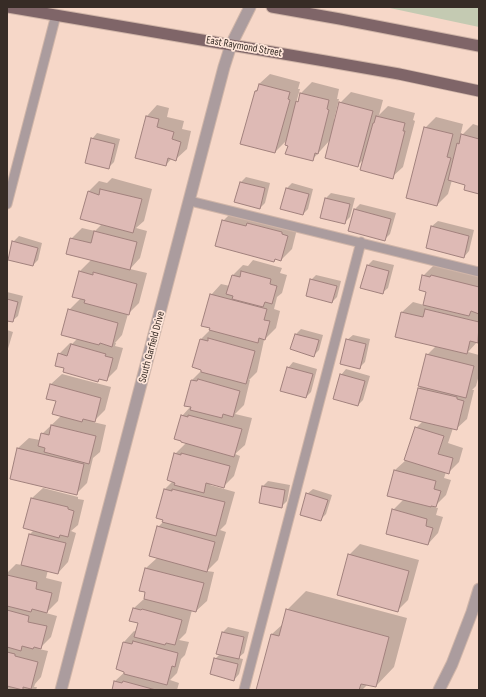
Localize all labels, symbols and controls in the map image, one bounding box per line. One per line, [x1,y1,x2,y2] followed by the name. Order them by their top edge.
[205,34,283,60] street label: East Raymond Street
[136,310,168,384] street label: South Garfield Drive

